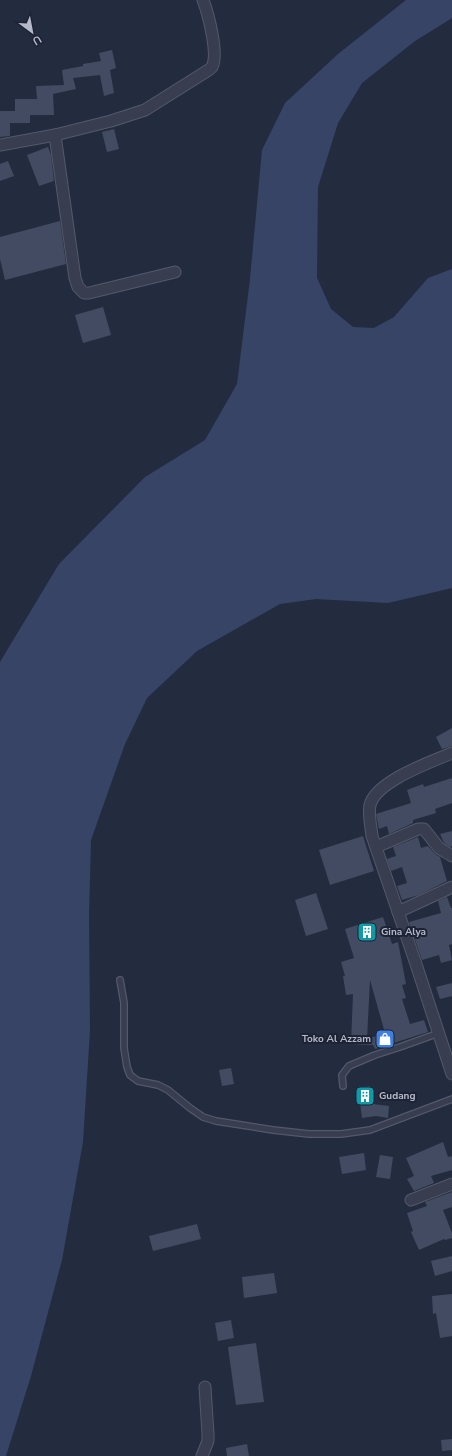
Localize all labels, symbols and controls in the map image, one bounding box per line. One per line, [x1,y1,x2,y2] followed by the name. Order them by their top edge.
[12,12,52,52] north arrow
[30,32,44,49] text: U
[356,921,378,943] building icon: Gina Alya
[381,925,426,939] place label: Gina Alya
[374,1028,396,1050] shop icon: Toko Al Azzam
[302,1032,371,1046] place label: Toko Al Azzam
[354,1085,376,1107] building icon: Gudang
[379,1089,416,1103] place label: Gudang

